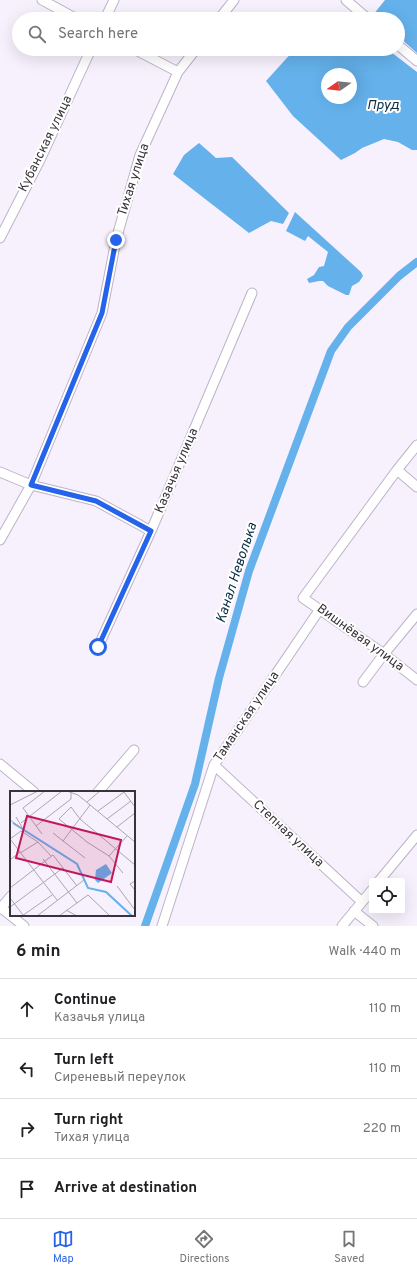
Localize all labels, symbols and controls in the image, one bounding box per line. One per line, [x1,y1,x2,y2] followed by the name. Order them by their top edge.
[12,12,405,56] search box
[26,23,48,45] icon: search
[58,25,138,44] text: Search here
[321,68,357,104] north arrow
[16,93,76,195] street label: Кубанская улица
[367,97,399,114] water label: Пруд
[115,142,153,218] street label: Тихая улица
[107,231,125,249] route end
[152,426,202,516] street label: Казачья улица
[213,520,261,625] water label: Канал Неволька
[313,601,407,675] street label: Вишнёвая улица
[89,638,107,656] route start
[211,669,283,765] street label: Таманская улица
[10,791,135,916] inset map
[249,797,327,871] street label: Степная улица
[369,878,405,914] map controls
[369,878,405,914] button: locate
[16,941,60,963] text: 6 min
[329,944,401,960] text: Walk · 440 m
[54,991,116,1010] text: Continue
[16,998,38,1020] icon: ahead
[369,1001,401,1017] text: 110 m
[54,1010,145,1026] text: Казачья улица
[54,1051,114,1070] text: Turn left
[16,1058,38,1080] icon: left
[369,1061,401,1077] text: 110 m
[54,1070,186,1086] text: Сиреневый переулок
[54,1111,123,1130] text: Turn right
[16,1118,38,1140] icon: right
[363,1121,401,1137] text: 220 m
[54,1130,130,1146] text: Тихая улица
[16,1178,38,1200] icon: arrive
[54,1179,197,1198] text: Arrive at destination
[52,1228,74,1266] tab: Map
[179,1228,229,1266] tab: Directions
[334,1228,365,1266] tab: Saved

